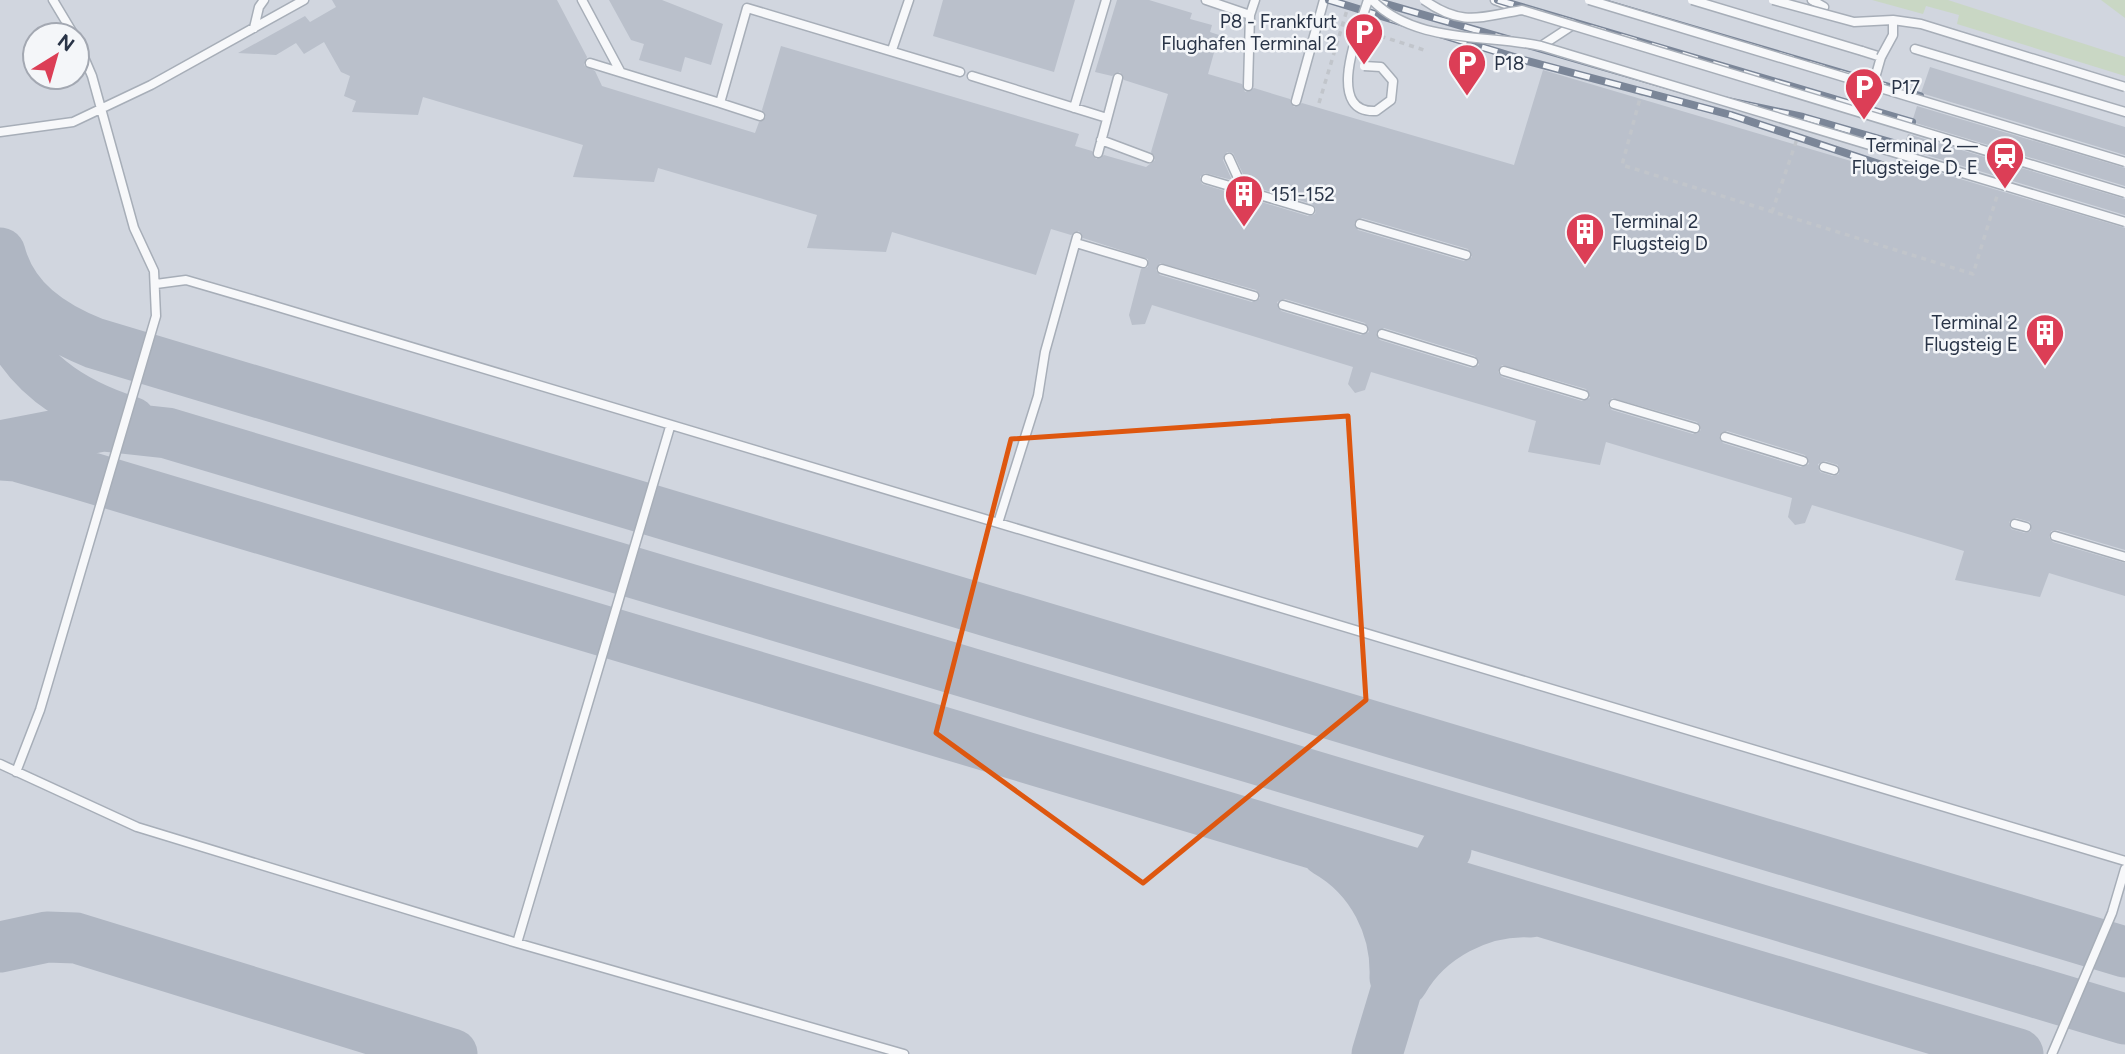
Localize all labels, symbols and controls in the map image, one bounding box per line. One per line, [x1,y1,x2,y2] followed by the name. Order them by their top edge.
[1161,10,1337,55] place label: P8 - Frankfurt Flughafen Terminal 2
[1343,11,1385,66] parking icon: P8 - Frankfurt Flughafen Terminal 2
[21,21,91,91] north arrow
[53,29,79,56] text: N
[1446,42,1488,97] parking icon: P18
[1494,52,1525,75] place label: P18
[1843,66,1885,121] parking icon: P17
[1891,76,1920,99] place label: P17
[1851,134,1978,179] place label: Terminal 2 — Flugsteige D, E
[1984,135,2026,190] station icon: Terminal 2 — Flugsteige D, E
[1223,173,1265,228] building icon: 151-152
[1271,183,1335,206] place label: 151-152
[1612,210,1708,255] place label: Terminal 2 Flugsteig D
[1564,211,1606,266] building icon: Terminal 2 Flugsteig D
[1924,311,2018,356] place label: Terminal 2 Flugsteig E
[2024,312,2066,367] building icon: Terminal 2 Flugsteig E

